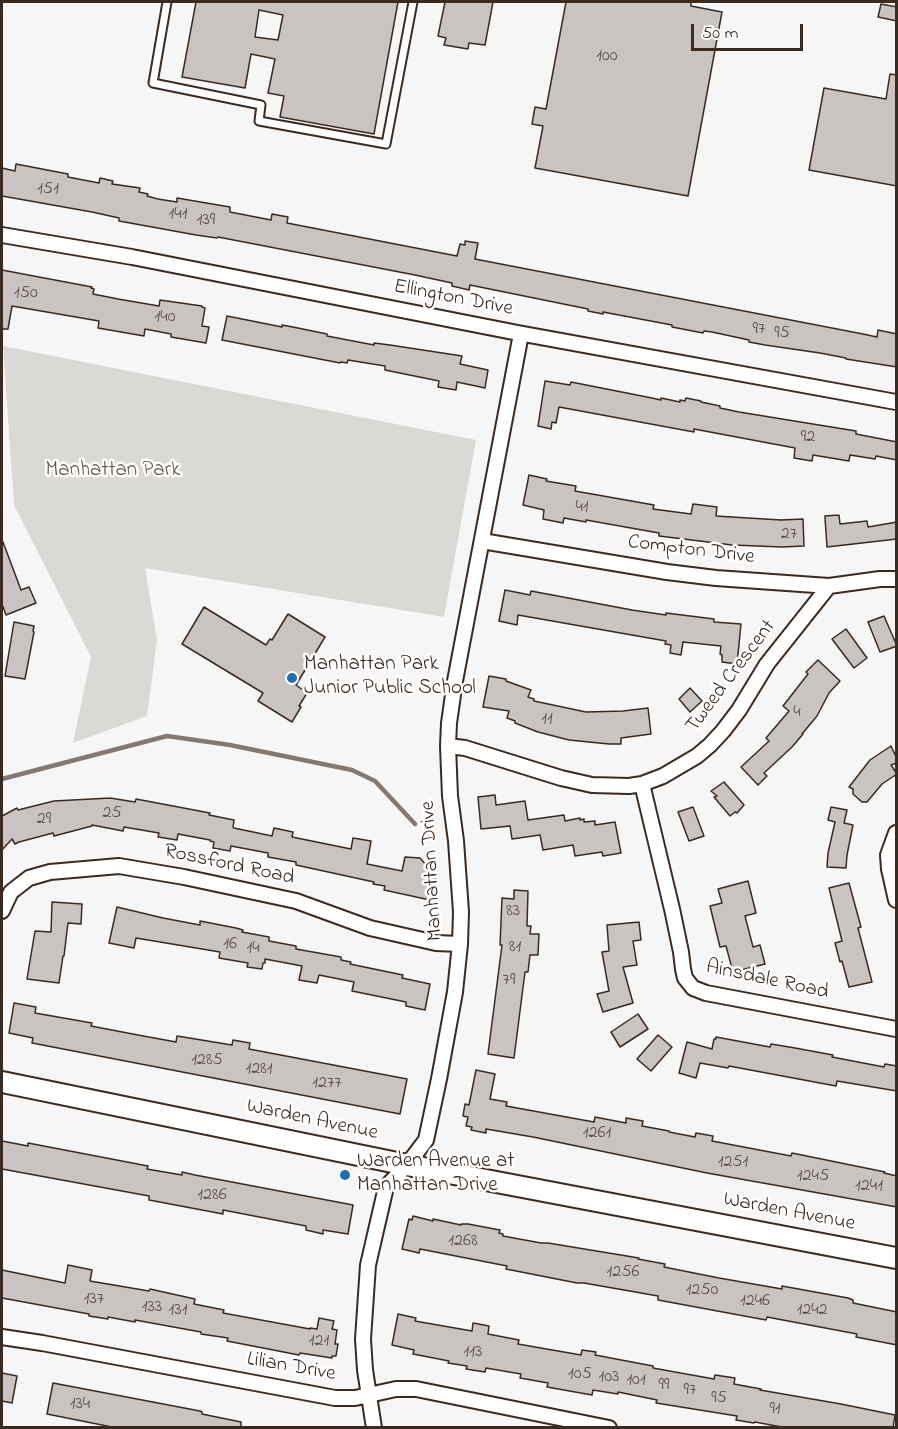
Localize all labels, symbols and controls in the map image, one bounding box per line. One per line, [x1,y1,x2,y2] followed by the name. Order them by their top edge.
[694,12,806,50] scale bar
[702,21,739,47] text: 50 m
[596,46,618,68] house number: 100
[37,179,59,201] house number: 151
[169,204,187,226] house number: 141
[197,210,215,232] house number: 139
[391,275,515,323] street label: Ellington Drive
[14,283,38,305] house number: 150
[155,307,175,329] house number: 140
[753,319,765,341] house number: 97
[774,323,790,345] house number: 95
[801,427,815,449] house number: 92
[46,459,180,485] park label: Manhattan Park
[575,497,589,519] house number: 41
[781,524,797,546] house number: 27
[626,531,756,571] street label: Compton Drive
[681,616,783,738] street label: Tweed Crescent
[304,653,476,703] place label: Manhattan Park Junior Public School
[285,671,299,685] marker: Manhattan Park Junior Public School
[793,702,801,724] house number: 4
[541,709,553,731] house number: 11
[417,800,449,942] street label: Manhattan Drive
[102,803,122,825] house number: 25
[37,809,51,831] house number: 29
[162,840,296,892] street label: Rossford Road
[506,901,520,923] house number: 83
[223,934,237,956] house number: 16
[509,937,521,959] house number: 81
[246,938,260,960] house number: 14
[703,956,831,1006] street label: Ainsdale Road
[503,970,515,992] house number: 79
[191,1050,223,1072] house number: 1285
[245,1059,273,1081] house number: 1281
[312,1073,342,1095] house number: 1277
[244,1095,380,1147] street label: Warden Avenue
[583,1123,611,1145] house number: 1261
[357,1150,514,1200] place label: Warden Avenue at Manhattan Drive
[718,1152,748,1174] house number: 1251
[797,1166,829,1188] house number: 1245
[338,1168,352,1182] marker: Warden Avenue at Manhattan Drive
[855,1176,883,1198] house number: 1241
[197,1185,227,1207] house number: 1286
[721,1188,857,1238] street label: Warden Avenue
[448,1231,478,1253] house number: 1268
[607,1262,639,1284] house number: 1256
[686,1280,718,1302] house number: 1250
[84,1289,104,1311] house number: 137
[740,1291,770,1313] house number: 1246
[142,1297,162,1319] house number: 133
[169,1300,187,1322] house number: 131
[796,1300,828,1322] house number: 1242
[309,1331,329,1353] house number: 121
[464,1342,482,1364] house number: 113
[245,1348,337,1388] street label: Lilian Drive
[568,1364,592,1386] house number: 105
[599,1367,619,1389] house number: 103
[626,1370,646,1392] house number: 101
[659,1375,669,1397] house number: 99
[684,1380,696,1402] house number: 97
[711,1388,727,1410] house number: 95
[70,1394,90,1416] house number: 134
[769,1399,781,1421] house number: 91

